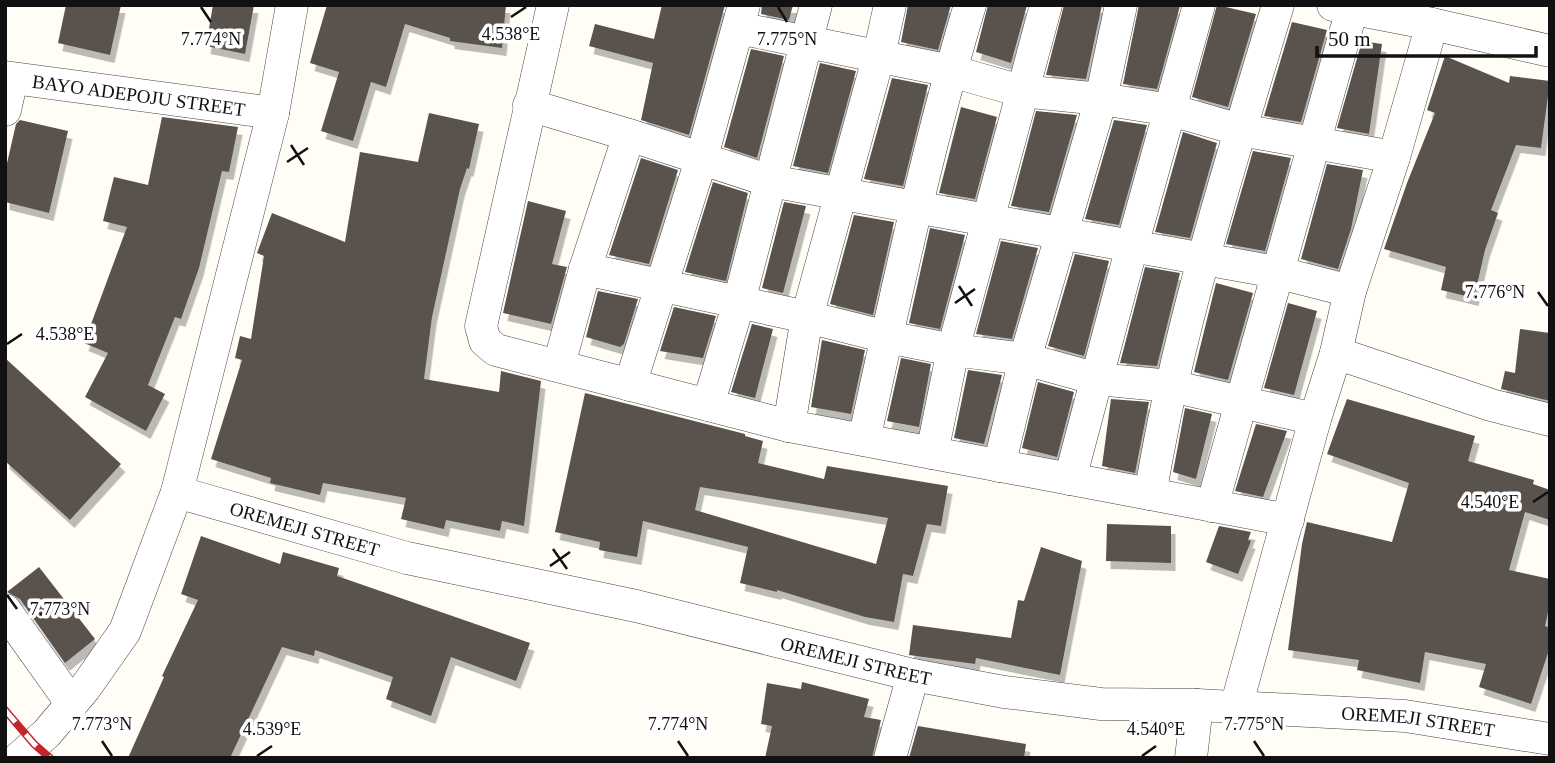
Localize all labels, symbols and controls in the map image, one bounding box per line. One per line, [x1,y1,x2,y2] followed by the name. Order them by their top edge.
[1317,14,1536,58] scale bar
[482,24,540,44] text: 4.538°E
[1328,27,1371,51] text: 50 m
[181,29,241,49] text: 7.774°N
[757,29,817,49] text: 7.775°N
[31,71,247,120] street label: BAYO ADEPOJU STREET
[1465,282,1525,302] text: 7.776°N
[36,324,94,344] text: 4.538°E
[1461,492,1519,512] text: 4.540°E
[227,498,382,561] street label: OREMEJI STREET
[30,599,90,619] text: 7.773°N
[778,632,934,689] street label: OREMEJI STREET
[1341,703,1497,741] street label: OREMEJI STREET
[72,714,132,734] text: 7.773°N
[648,714,708,734] text: 7.774°N
[1224,714,1284,734] text: 7.775°N
[243,719,301,739] text: 4.539°E
[1127,719,1185,739] text: 4.540°E

